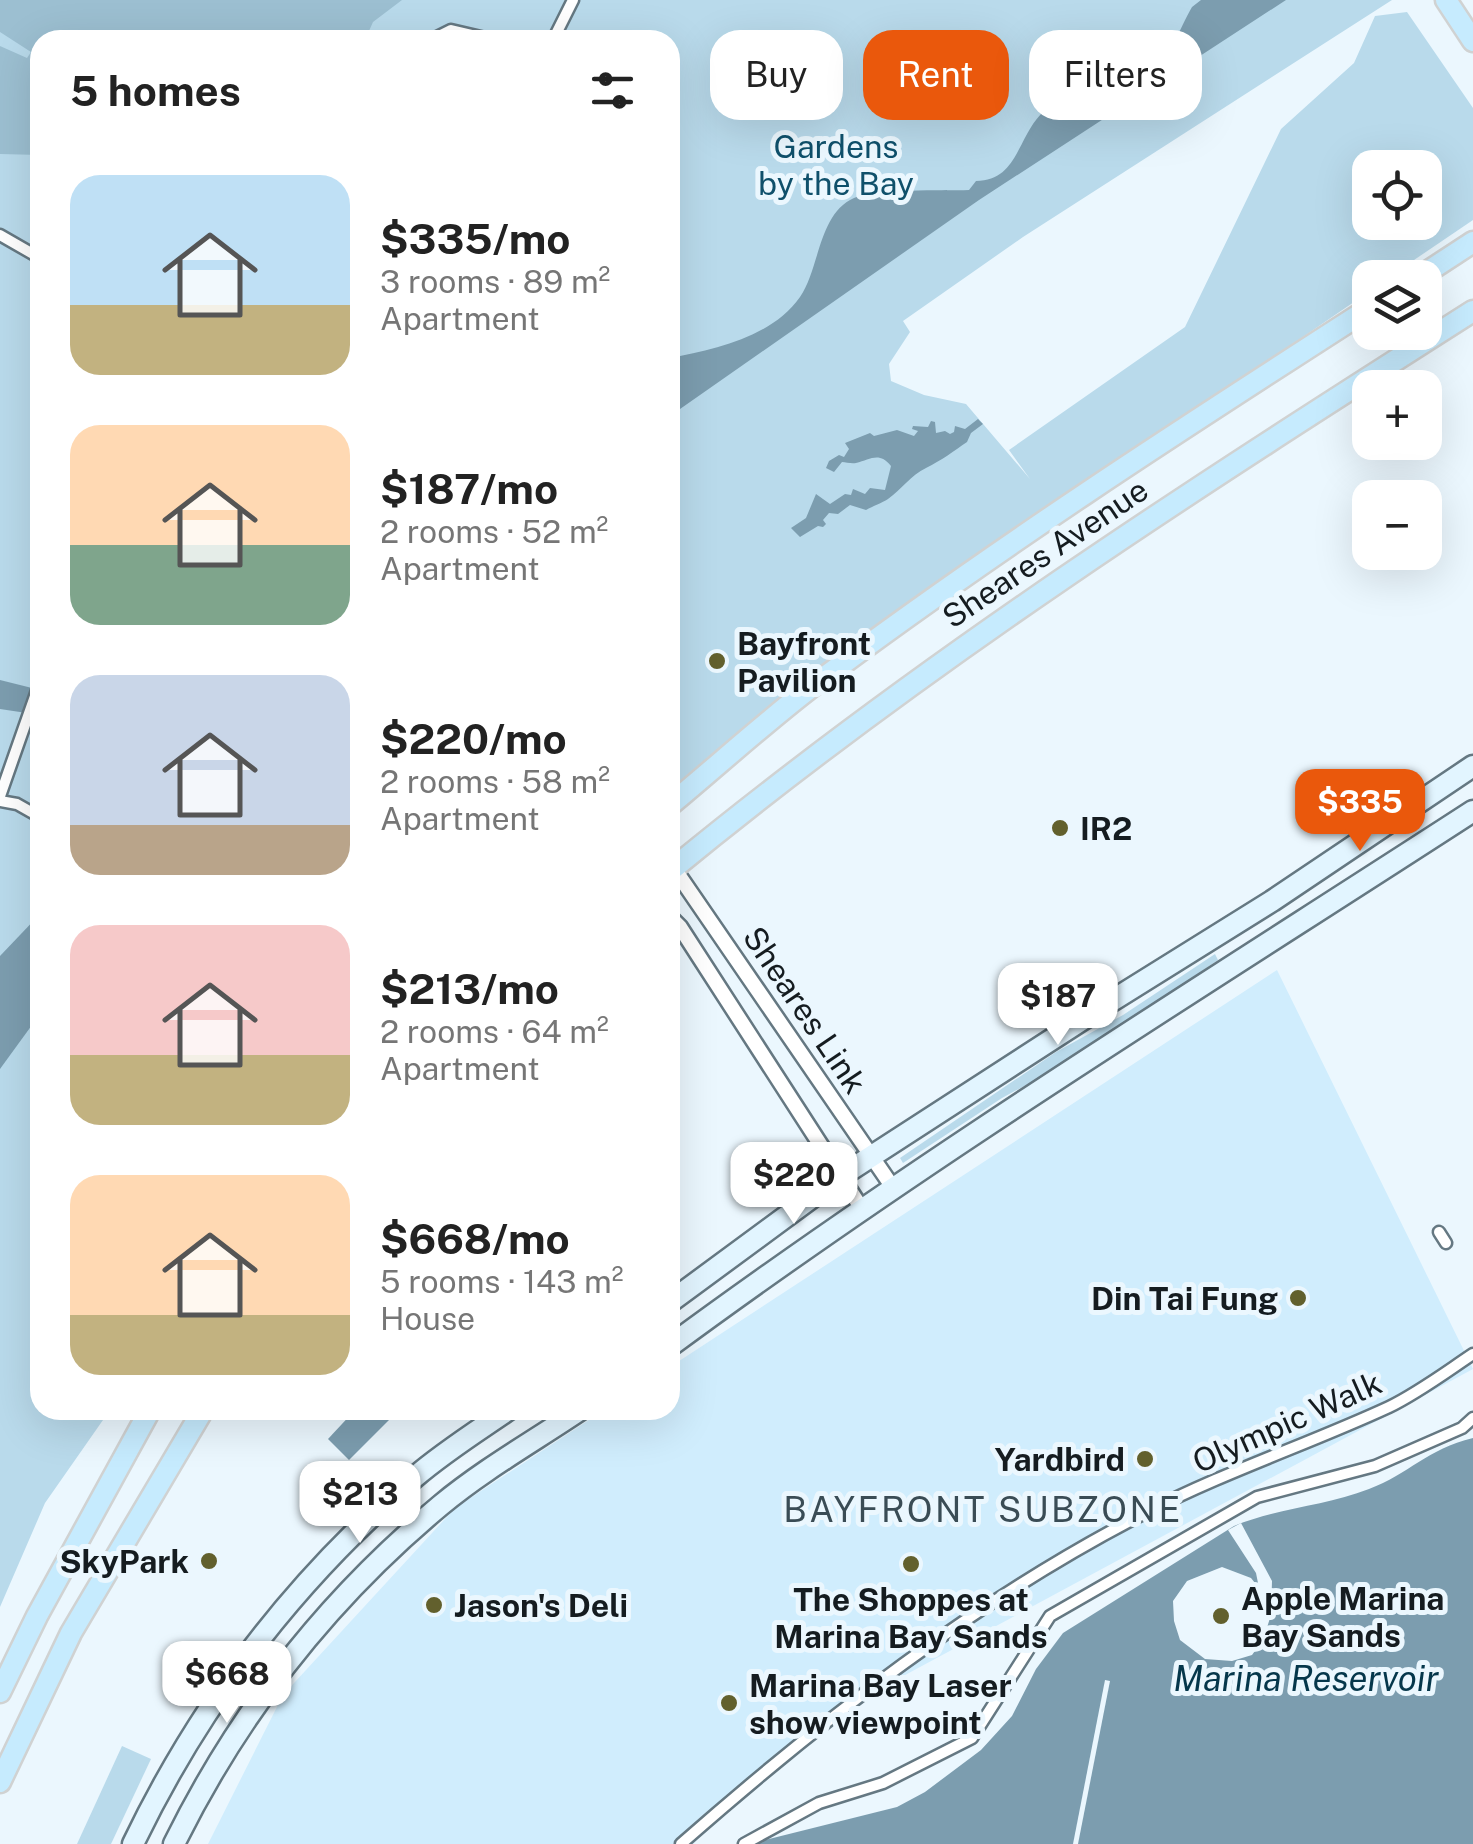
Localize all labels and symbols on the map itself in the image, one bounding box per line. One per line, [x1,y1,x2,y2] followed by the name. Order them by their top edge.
[758,128,914,202] park label: Gardens by the Bay
[935,471,1155,635] street label: Sheares Avenue
[737,625,871,699] place label: Bayfront Pavilion
[706,650,728,672] marker: Bayfront Pavilion
[1301,769,1419,854] pin: $335
[1080,810,1132,847] place label: IR2
[1049,817,1071,839] marker: IR2
[736,920,874,1100] street label: Sheares Link
[999,963,1117,1048] pin: $187
[735,1142,853,1227] pin: $220
[1091,1280,1278,1317] place label: Din Tai Fung
[1287,1287,1309,1309] marker: Din Tai Fung
[1187,1364,1387,1480] street label: Olympic Walk
[995,1441,1125,1478] place label: Yardbird
[1134,1448,1156,1470] marker: Yardbird
[301,1461,419,1546] pin: $213
[783,1489,1183,1530] district label: BAYFRONT SUBZONE
[59,1543,189,1580] place label: SkyPark
[198,1550,220,1572] marker: SkyPark
[900,1553,922,1575] marker: The Shoppes at Marina Bay Sands
[1241,1580,1444,1654] place label: Apple Marina Bay Sands
[774,1581,1048,1655] place label: The Shoppes at Marina Bay Sands
[454,1587,628,1624] place label: Jason's Deli
[423,1594,445,1616] marker: Jason's Deli
[1210,1605,1232,1627] marker: Apple Marina Bay Sands
[168,1641,286,1726] pin: $668
[1173,1658,1440,1699] water label: Marina Reservoir
[749,1667,1012,1741] place label: Marina Bay Laser show viewpoint
[718,1692,740,1714] marker: Marina Bay Laser show viewpoint

